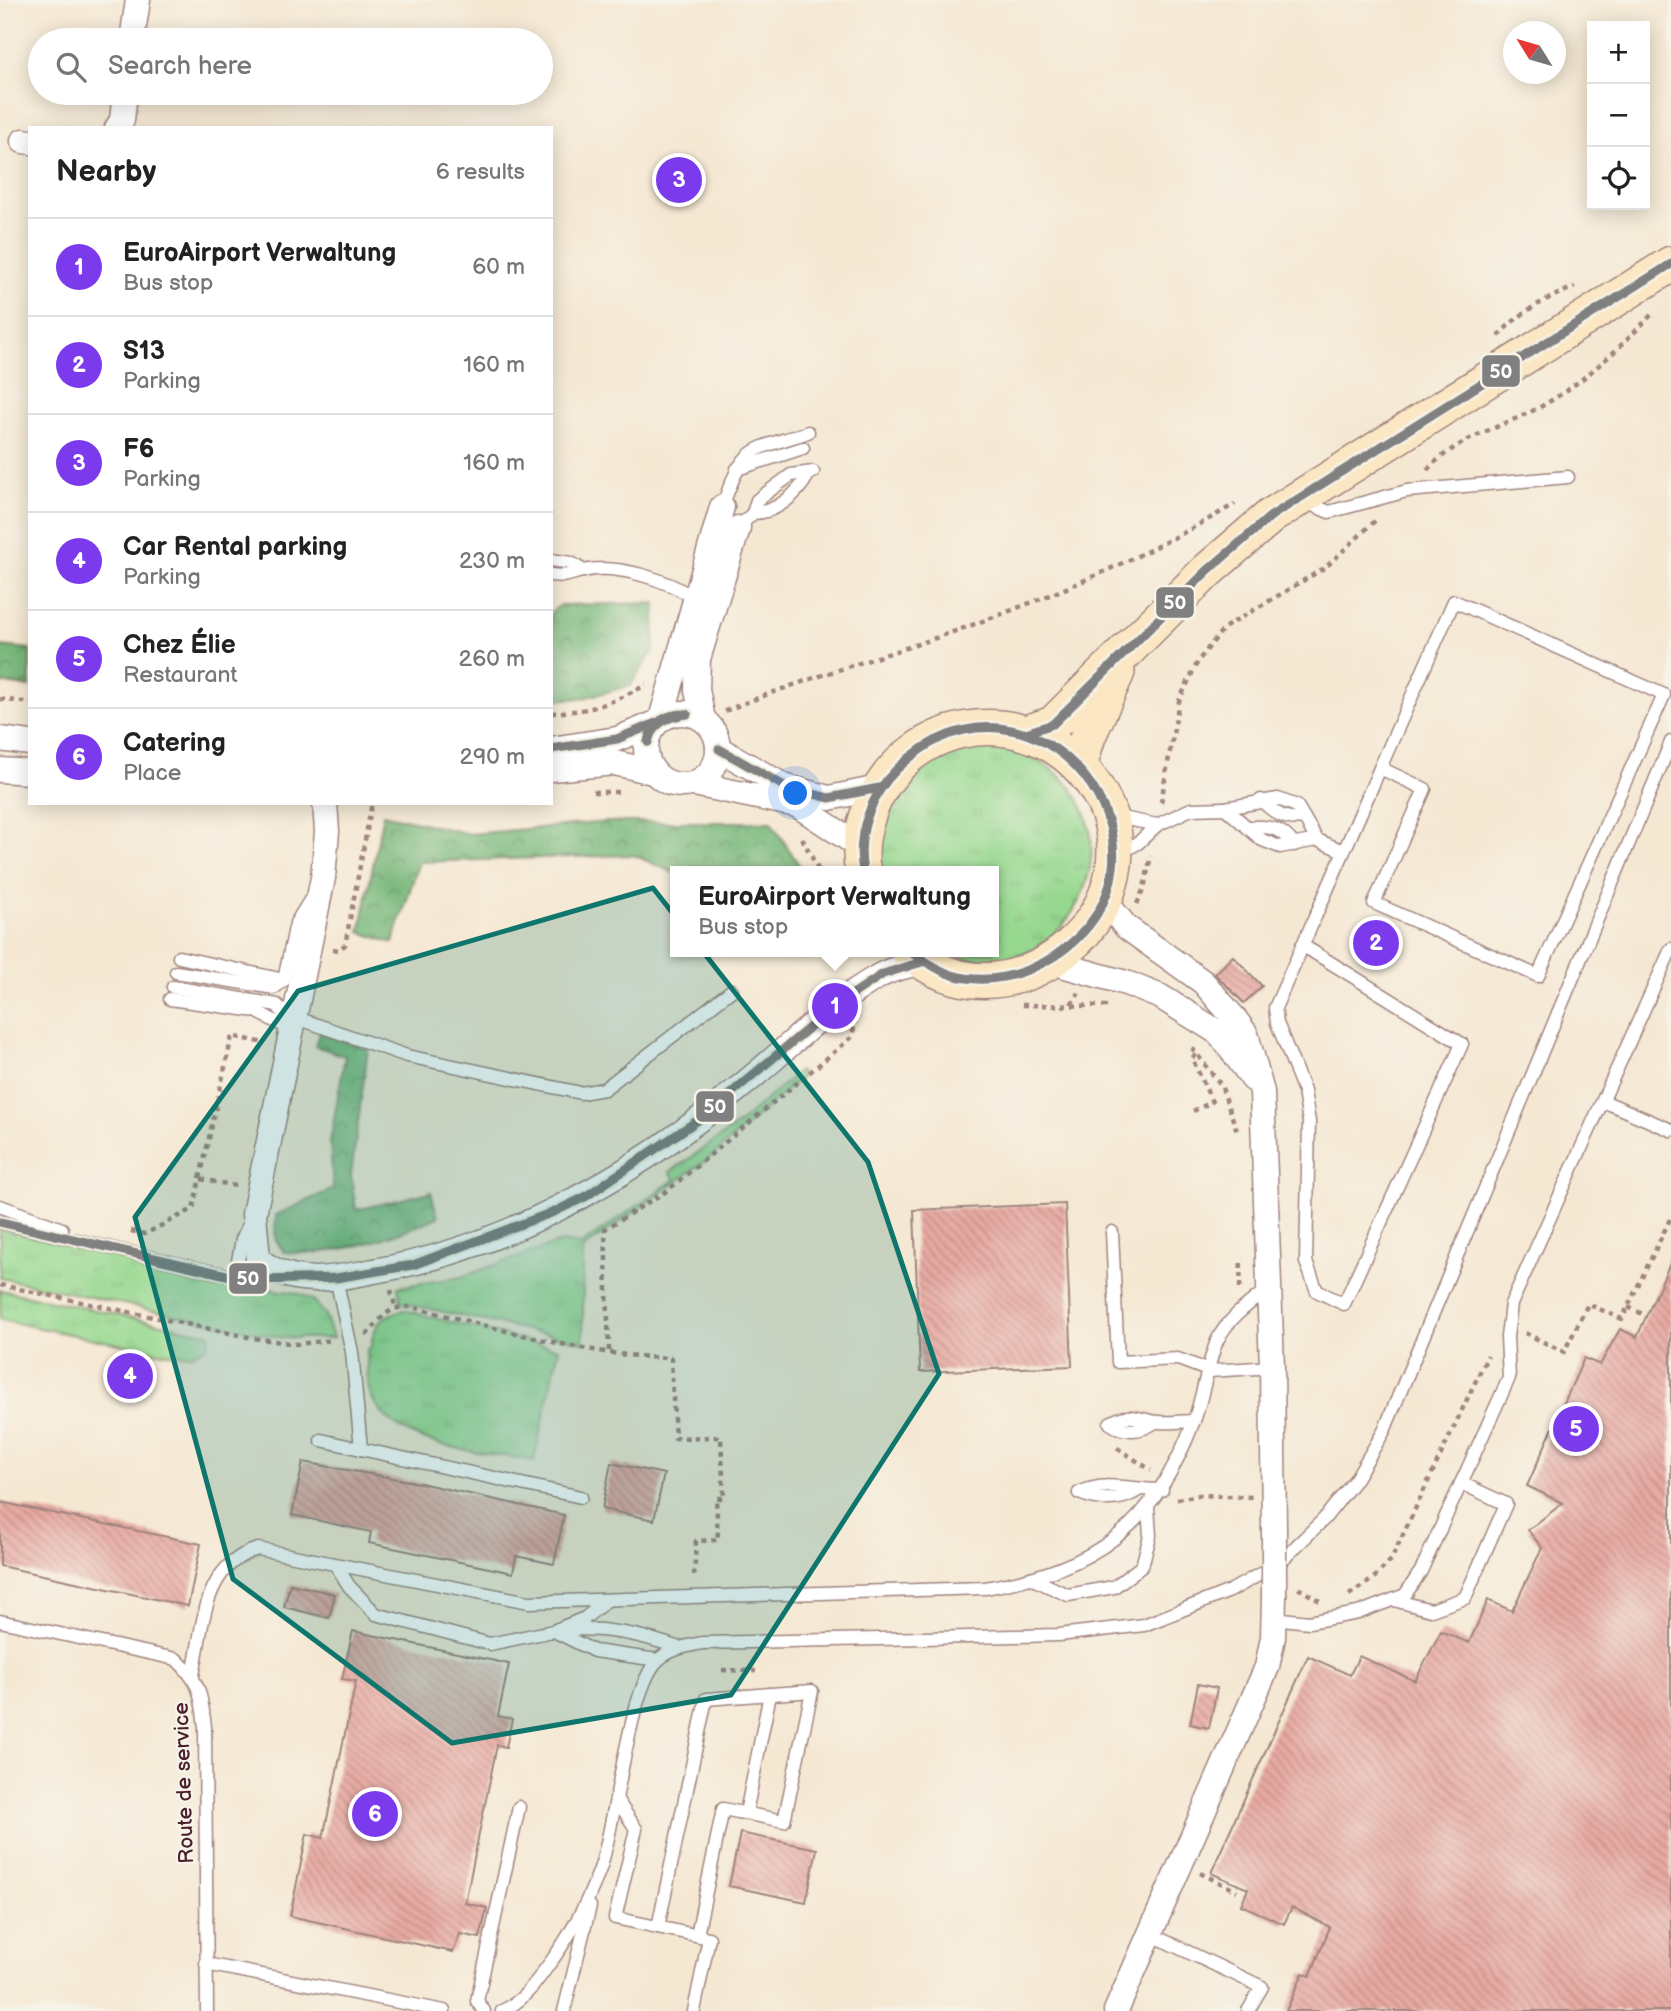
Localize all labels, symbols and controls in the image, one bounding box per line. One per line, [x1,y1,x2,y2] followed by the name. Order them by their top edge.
[1503,21,1566,84] north arrow
[1587,21,1650,210] map controls
[1587,21,1650,84] button: +
[28,28,553,105] search box
[52,48,90,86] icon: search
[108,51,252,82] text: Search here
[1587,84,1650,147] button: −
[1587,147,1650,210] button: locate
[56,154,156,190] text: Nearby
[656,154,702,206] pin: 3
[436,158,525,186] text: 6 results
[123,238,396,269] text: EuroAirport Verwaltung
[74,253,84,281] text: 1
[472,253,525,281] text: 60 m
[123,269,213,297] text: Bus stop
[123,336,165,367] text: S13
[72,351,86,379] text: 2
[463,351,525,379] text: 160 m
[1481,354,1521,388] line badge: 50
[1490,361,1512,384] text: 50
[123,367,201,395] text: Parking
[123,434,154,465] text: F6
[72,449,86,477] text: 3
[463,449,525,477] text: 160 m
[123,465,201,493] text: Parking
[123,532,347,563] text: Car Rental parking
[72,547,86,575] text: 4
[459,547,525,575] text: 230 m
[123,563,201,591] text: Parking
[1155,586,1195,619] line badge: 50
[1164,592,1186,615] text: 50
[123,630,236,661] text: Chez Élie
[72,645,86,673] text: 5
[459,645,525,673] text: 260 m
[123,661,237,689] text: Restaurant
[123,728,226,759] text: Catering
[72,743,86,771] text: 6
[459,743,525,771] text: 290 m
[123,759,181,787] text: Place
[778,776,812,810] your location
[670,866,999,957] popup
[698,882,971,913] text: EuroAirport Verwaltung
[698,913,788,941] text: Bus stop
[1353,917,1399,969] pin: 2
[812,980,858,1032] pin: 1
[695,1090,735,1123] line badge: 50
[704,1096,726,1119] text: 50
[228,1262,268,1295] line badge: 50
[237,1268,259,1291] text: 50
[107,1350,153,1402] pin: 4
[1553,1403,1599,1455] pin: 5
[169,1702,199,1864] street label: Route de service
[352,1788,398,1840] pin: 6

